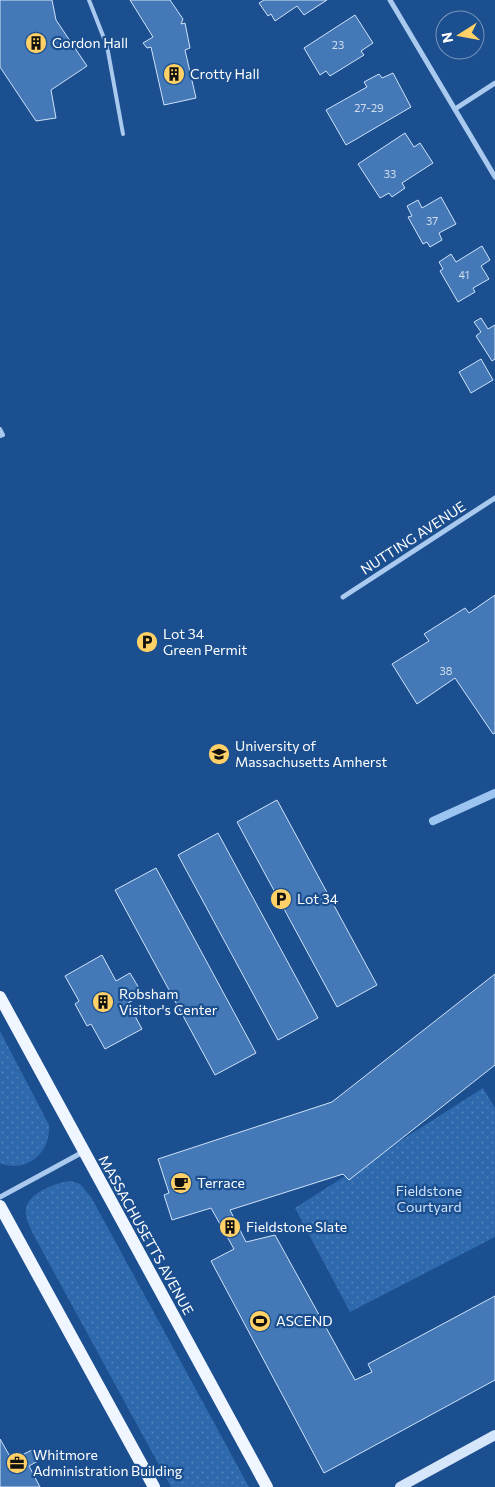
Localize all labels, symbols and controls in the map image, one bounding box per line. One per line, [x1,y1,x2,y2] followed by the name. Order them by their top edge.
[435,10,485,60] north arrow
[24,31,48,55] building icon: Gordon Hall
[437,31,456,44] text: N
[52,34,128,51] place label: Gordon Hall
[332,38,344,51] house number: 23
[162,62,186,86] building icon: Crotty Hall
[190,65,260,82] place label: Crotty Hall
[354,101,384,114] house number: 27-29
[384,167,396,180] house number: 33
[426,214,438,227] house number: 37
[459,268,469,281] house number: 41
[357,497,468,578] street label: NUTTING AVENUE
[163,625,247,658] place label: Lot 34 Green Permit
[135,630,159,654] parking icon: Lot 34 Green Permit
[440,664,453,677] house number: 38
[235,737,388,770] place label: University of Massachusetts Amherst
[207,742,231,766] school or university icon: University of Massachusetts Amherst
[269,887,293,911] parking icon: Lot 34
[297,890,339,907] place label: Lot 34
[119,985,218,1018] place label: Robsham Visitor's Center
[91,990,115,1014] building icon: Robsham Visitor's Center
[95,1152,198,1318] street label: MASSACHUSETTS AVENUE
[169,1171,193,1195] cafe icon: Terrace
[197,1174,245,1191] place label: Terrace
[396,1182,462,1215] park label: Fieldstone Courtyard
[218,1215,242,1239] building icon: Fieldstone Slate
[246,1218,347,1235] place label: Fieldstone Slate
[248,1309,272,1333] sports icon: ASCEND
[276,1312,333,1329] place label: ASCEND
[33,1446,183,1479] place label: Whitmore Administration Building
[5,1451,29,1475] office icon: Whitmore Administration Building

